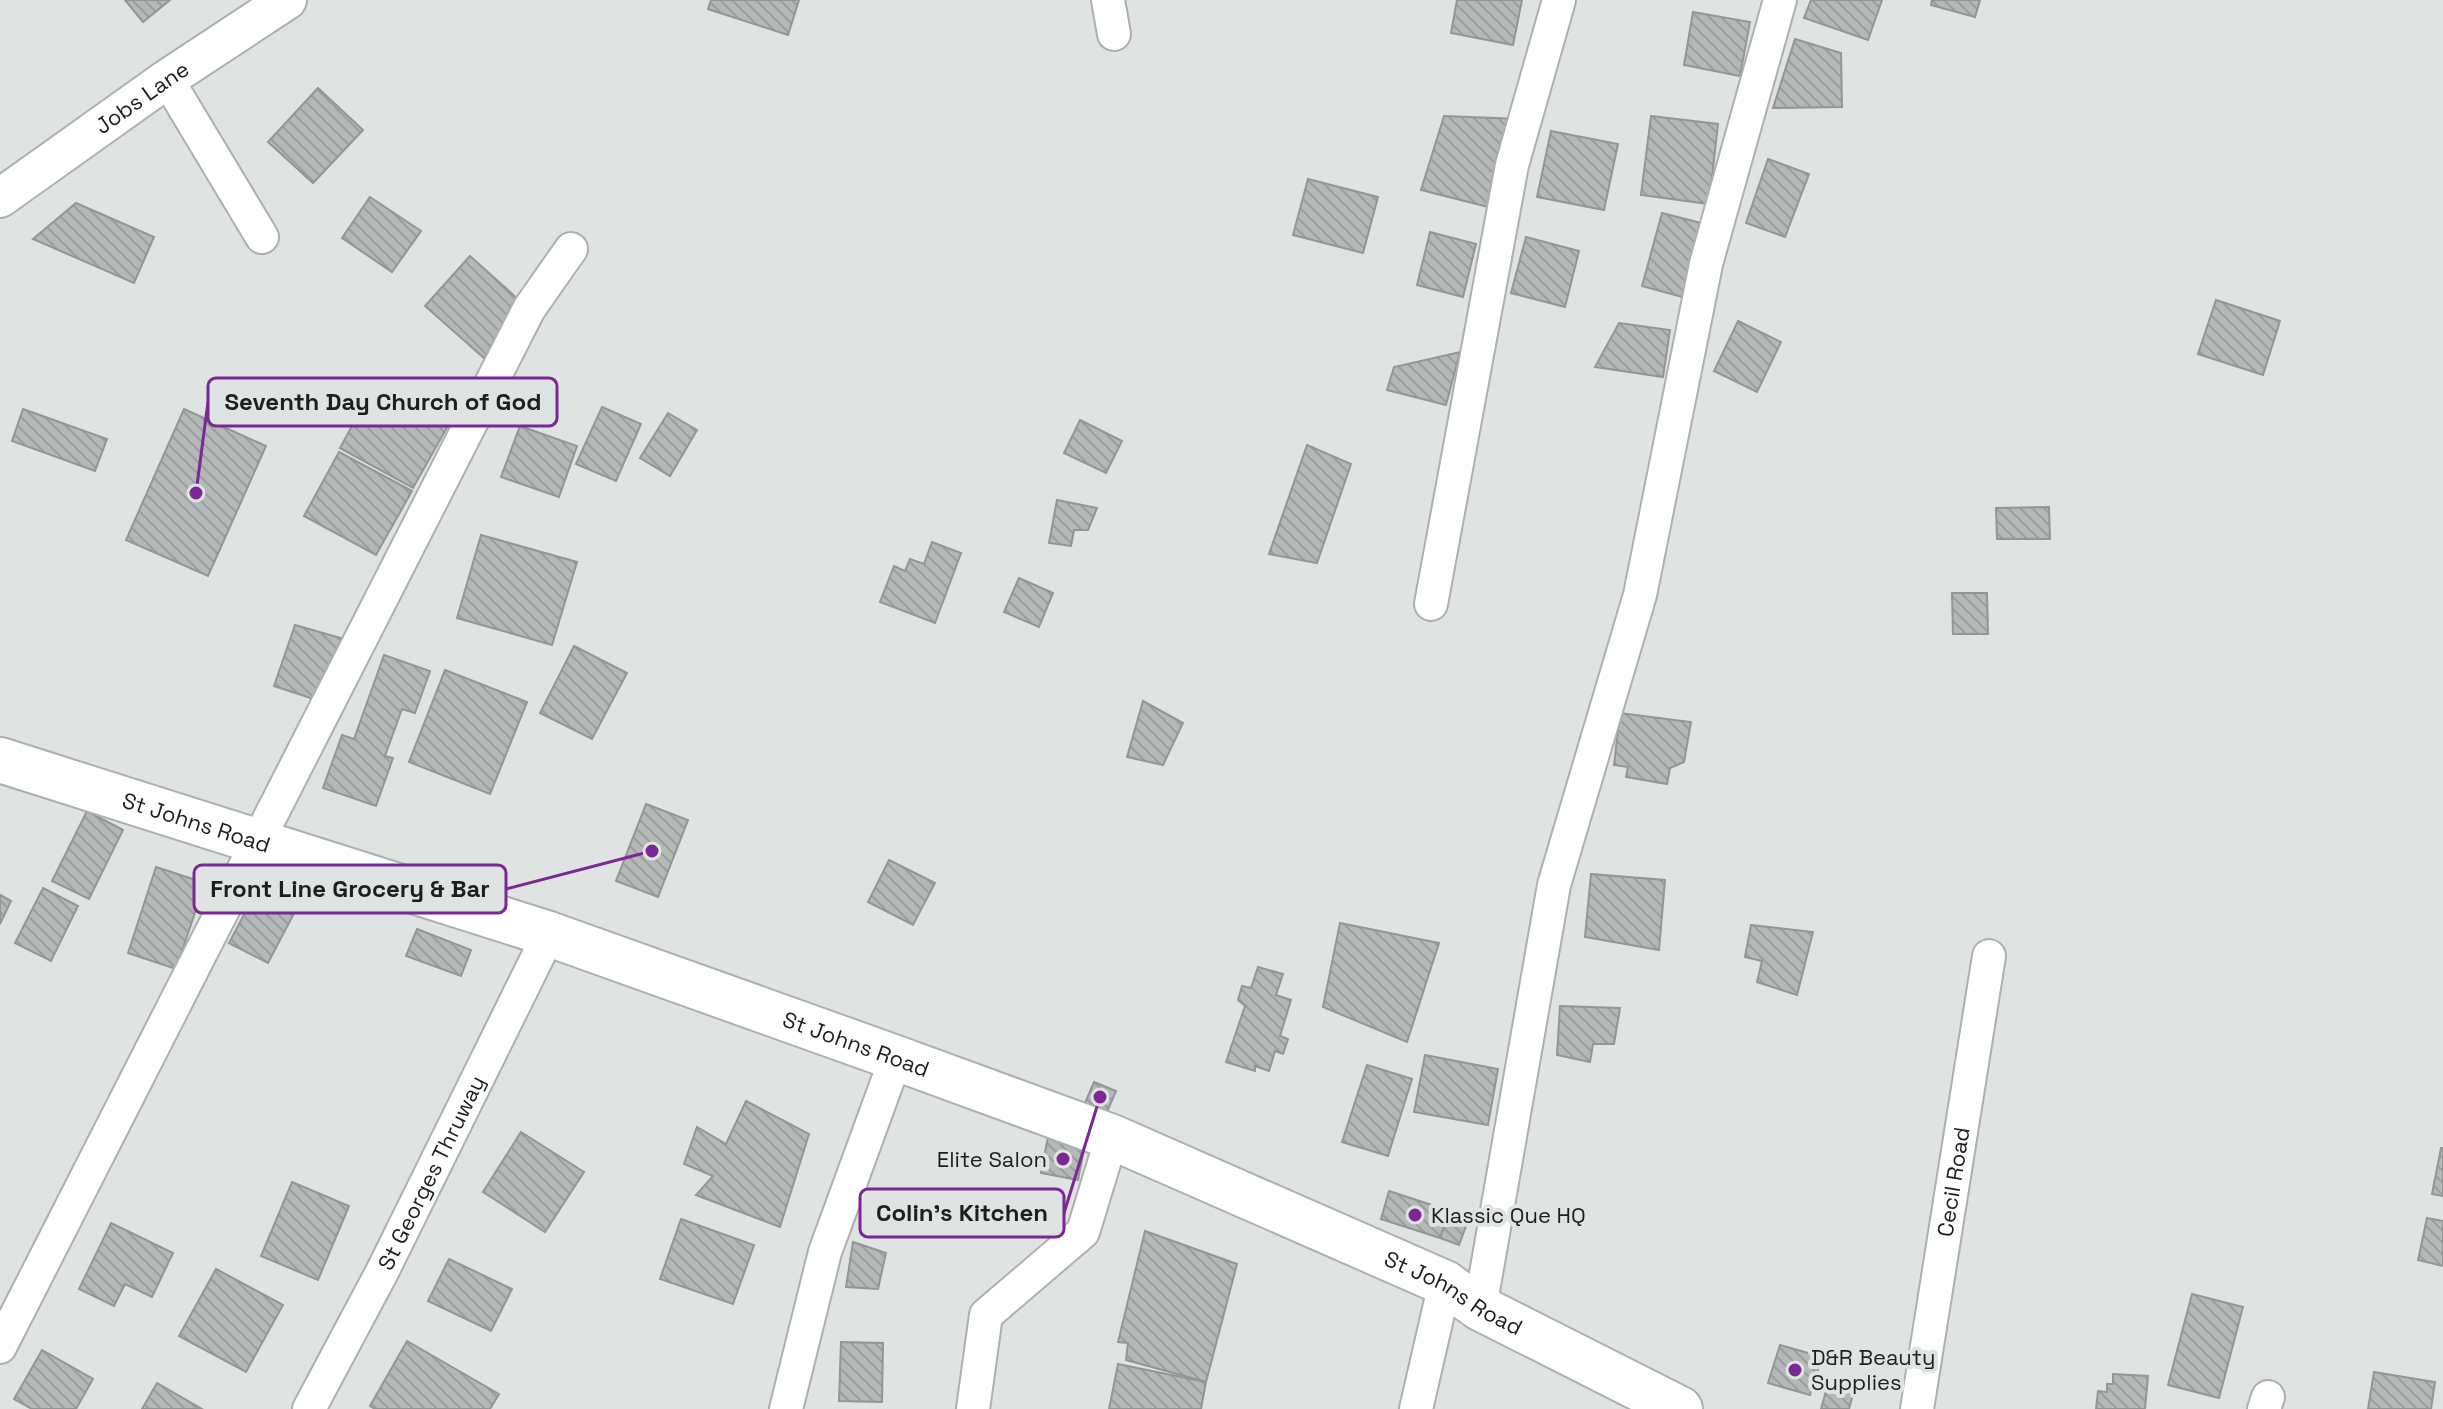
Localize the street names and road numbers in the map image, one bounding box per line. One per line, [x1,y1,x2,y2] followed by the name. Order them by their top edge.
[89,54,194,140] street label: Jobs Lane
[119,786,274,859] street label: St Johns Road
[779,1005,933,1083] street label: St Johns Road
[371,1071,491,1275] street label: St Georges Thruway
[1931,1125,1976,1239] street label: Cecil Road
[1380,1244,1527,1341] street label: St Johns Road

